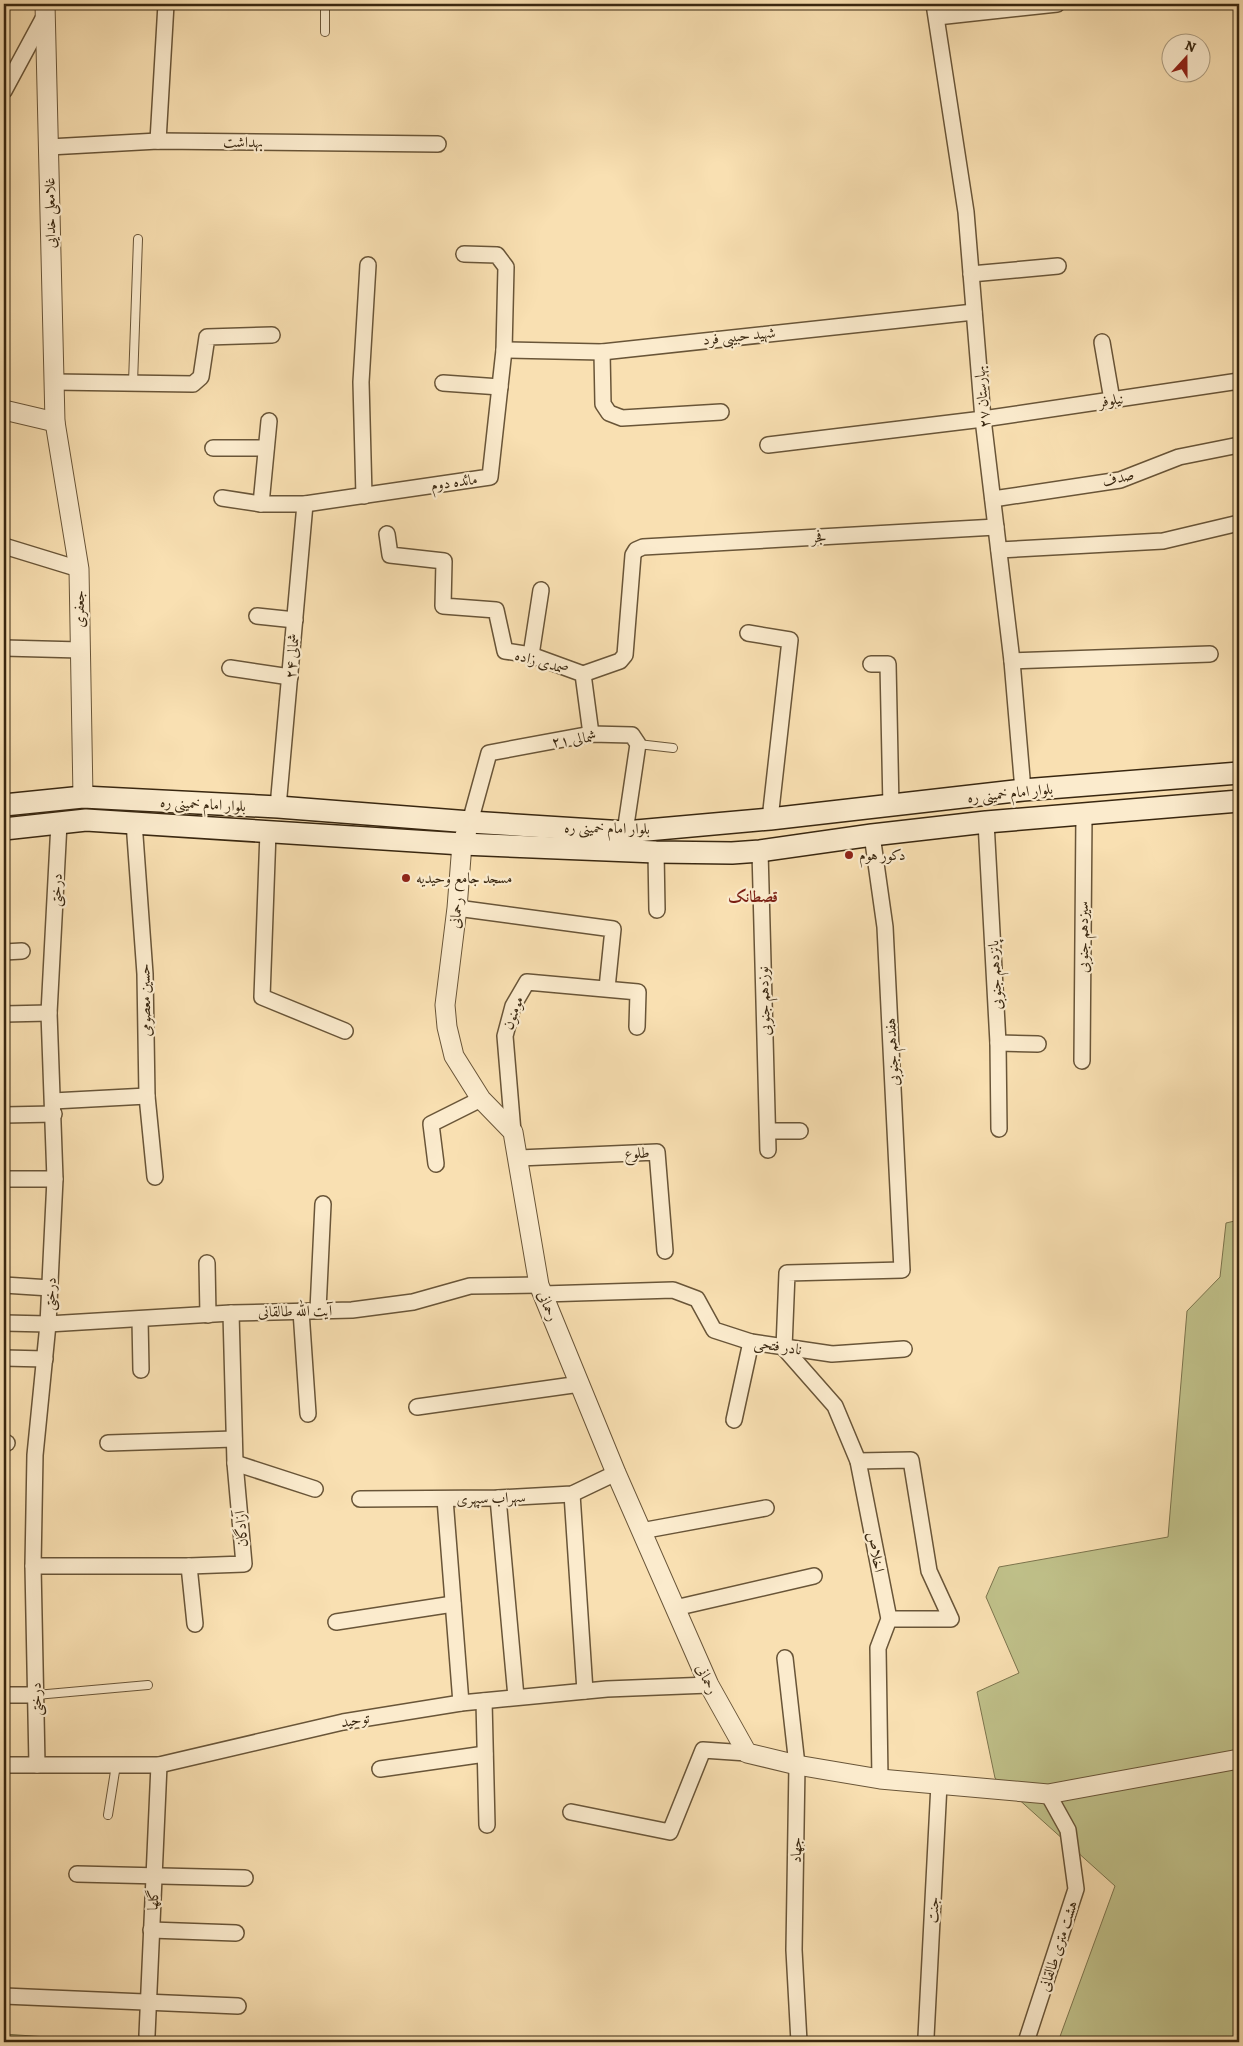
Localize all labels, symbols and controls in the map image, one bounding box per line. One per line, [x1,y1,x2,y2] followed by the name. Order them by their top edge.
[1160,32,1210,82] north arrow
[1182,36,1199,57] text: N
[223,132,263,152] street label: بهداشت
[39,177,62,249] street label: غلامعلی خدایی
[702,322,777,352] street label: شهید حبیبی فرد
[969,365,995,429] street label: بهارستان ۲۷
[1095,388,1125,412] street label: نیلوفر
[1100,464,1136,492] street label: صدف
[429,469,479,498] street label: مائده دوم
[809,527,827,547] street label: فجر
[69,590,89,628] street label: جعفری
[280,633,304,679] street label: ۲۴ شمالی
[513,645,571,679] street label: صمدی زاده
[550,726,598,752] street label: ۲۱ شمالی
[966,779,1054,810] street label: بلوار امام خمینی ره
[159,792,247,819] street label: بلوار امام خمینی ره
[564,817,650,842] street label: بلوار امام خمینی ره
[859,845,906,868] place label: دکور هوم
[843,849,855,861] marker: دکور هوم
[416,868,512,892] place label: مسجد جامع وحیدیه
[400,872,412,884] marker: مسجد جامع وحیدیه
[45,873,68,907] street label: درختی
[728,886,778,908] district label: قصطانک
[444,896,468,930] street label: رحمانی
[1073,901,1097,973] street label: سیزدهم جنوبی
[983,938,1011,1010] street label: پانزدهم جنوبی
[134,963,156,1037] street label: حسین معصومی
[753,966,779,1036] street label: نوزدهم جنوبی
[498,993,528,1033] street label: مومنون
[880,1017,908,1086] street label: هفدهم جنوبی
[624,1143,650,1166] street label: طلوع
[39,1277,62,1311] street label: درختی
[533,1288,563,1324] street label: رحمانی
[258,1298,334,1322] street label: آیت الله طالقانی
[753,1332,803,1361] street label: نادر فتحی
[456,1487,526,1509] street label: سهراب سپهری
[229,1508,253,1548] street label: آزادگان
[862,1530,890,1574] street label: اخلاص
[691,1661,723,1697] street label: رحمانی
[26,1682,47,1716] street label: درختی
[339,1708,371,1732] street label: توحید
[786,1837,806,1863] street label: جهاد
[142,1889,164,1911] street label: گلها
[922,1896,944,1924] street label: جنت
[1034,1898,1082,1994] street label: هشت متری طالقانی

